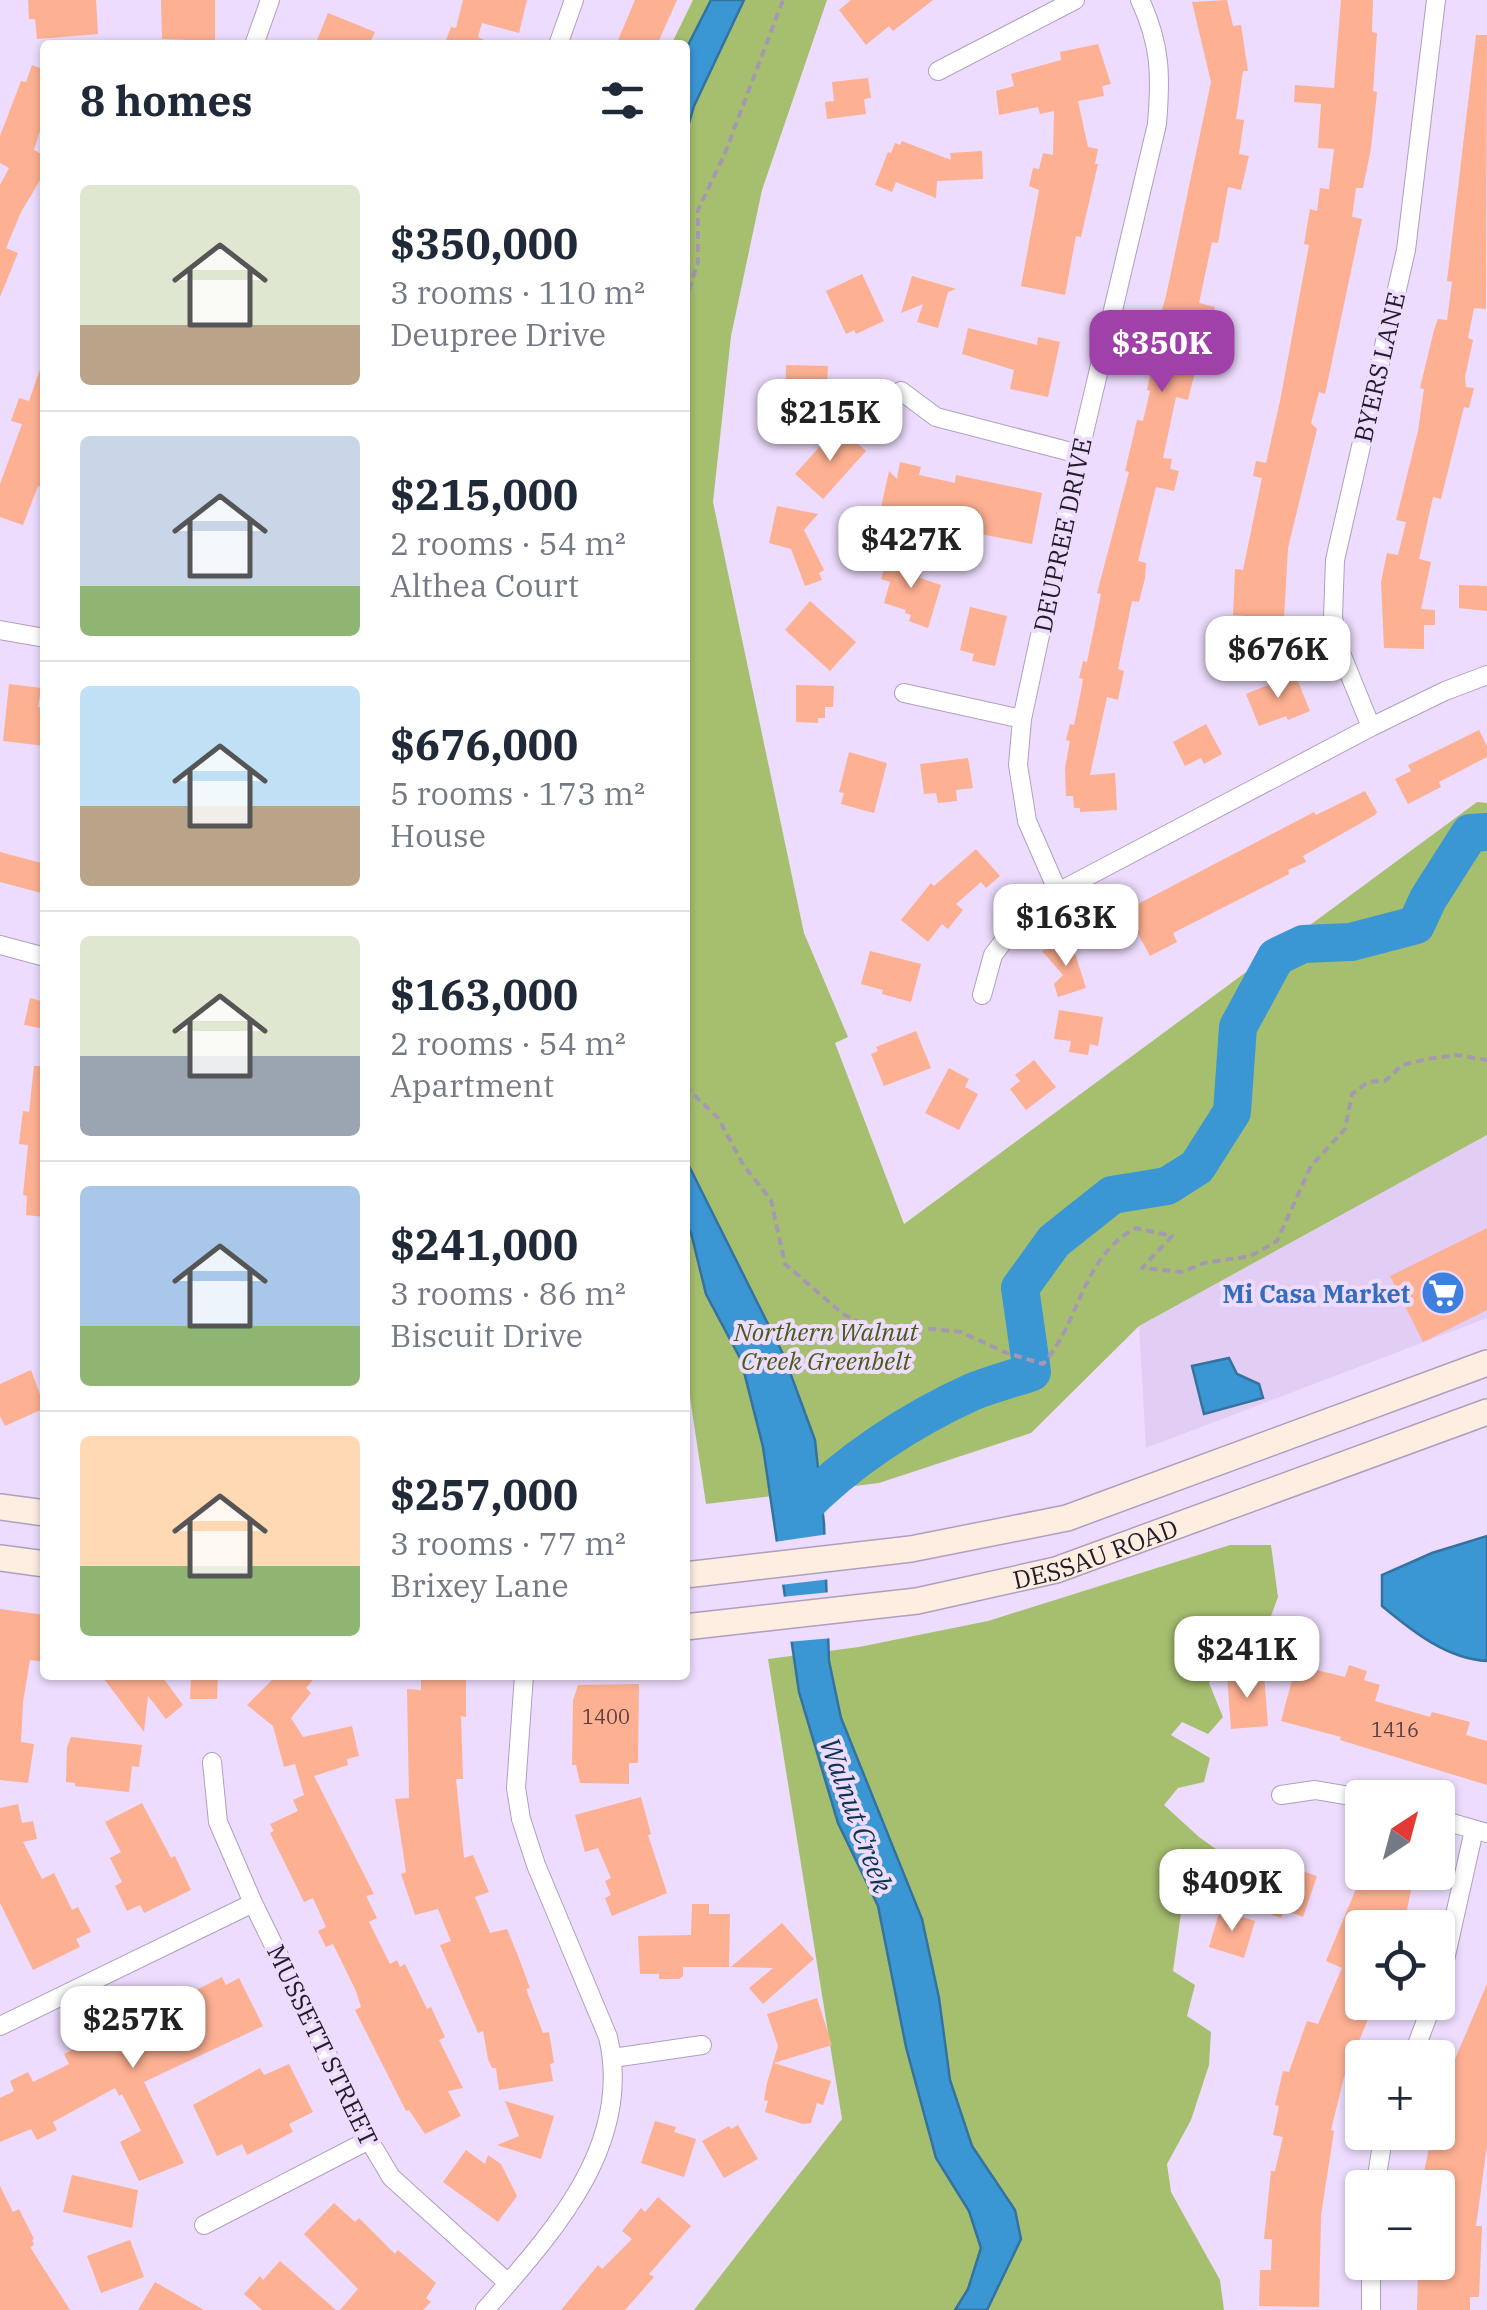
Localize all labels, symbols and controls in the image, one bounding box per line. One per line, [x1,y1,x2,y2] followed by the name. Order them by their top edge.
[80,73,253,128] text: 8 homes
[595,73,650,128] icon: filters
[390,216,578,271] text: $350,000
[160,225,280,345] icon: home
[390,271,645,313] text: 3 rooms · 110 m²
[1346,289,1412,445] street label: BYERS LANE
[1092,310,1232,395] pin: $350K
[390,313,606,355] text: Deupree Drive
[1111,321,1213,363] text: $350K
[760,379,900,464] pin: $215K
[779,390,881,432] text: $215K
[1025,435,1099,635] street label: DEUPREE DRIVE
[390,467,578,522] text: $215,000
[160,476,280,596] icon: home
[841,506,981,591] pin: $427K
[860,517,962,559] text: $427K
[390,522,626,564] text: 2 rooms · 54 m²
[390,564,579,606] text: Althea Court
[1208,616,1348,701] pin: $676K
[1227,627,1329,669] text: $676K
[390,717,578,772] text: $676,000
[160,726,280,846] icon: home
[390,772,645,814] text: 5 rooms · 173 m²
[390,814,486,856] text: House
[996,884,1136,969] pin: $163K
[1015,895,1117,937] text: $163K
[390,967,578,1022] text: $163,000
[160,976,280,1096] icon: home
[390,1022,626,1064] text: 2 rooms · 54 m²
[390,1064,554,1106] text: Apartment
[390,1217,578,1272] text: $241,000
[160,1226,280,1346] icon: home
[1420,1270,1466,1316] supermarket icon: Mi Casa Market
[390,1272,626,1314] text: 3 rooms · 86 m²
[1222,1277,1410,1310] place label: Mi Casa Market
[390,1314,583,1356] text: Biscuit Drive
[733,1315,919,1377] park label: Northern Walnut Creek Greenbelt
[390,1467,578,1522] text: $257,000
[160,1476,280,1596] icon: home
[1010,1510,1182,1596] street label: DESSAU ROAD
[390,1522,626,1564] text: 3 rooms · 77 m²
[390,1564,569,1606] text: Brixey Lane
[1177,1616,1317,1701] pin: $241K
[1196,1627,1298,1669] text: $241K
[582,1703,630,1730] house number: 1400
[1371,1716,1419,1743] house number: 1416
[812,1732,902,1898] water label: Walnut Creek
[1345,1780,1455,1890] north arrow
[1345,1780,1455,2280] map controls
[1162,1849,1302,1934] pin: $409K
[1181,1860,1283,1902] text: $409K
[1345,1910,1455,2020] button: locate
[260,1939,386,2151] street label: MUSSETT STREET
[63,1986,203,2071] pin: $257K
[82,1997,184,2039] text: $257K
[1345,2040,1455,2150] button: +
[1345,2170,1455,2280] button: −

